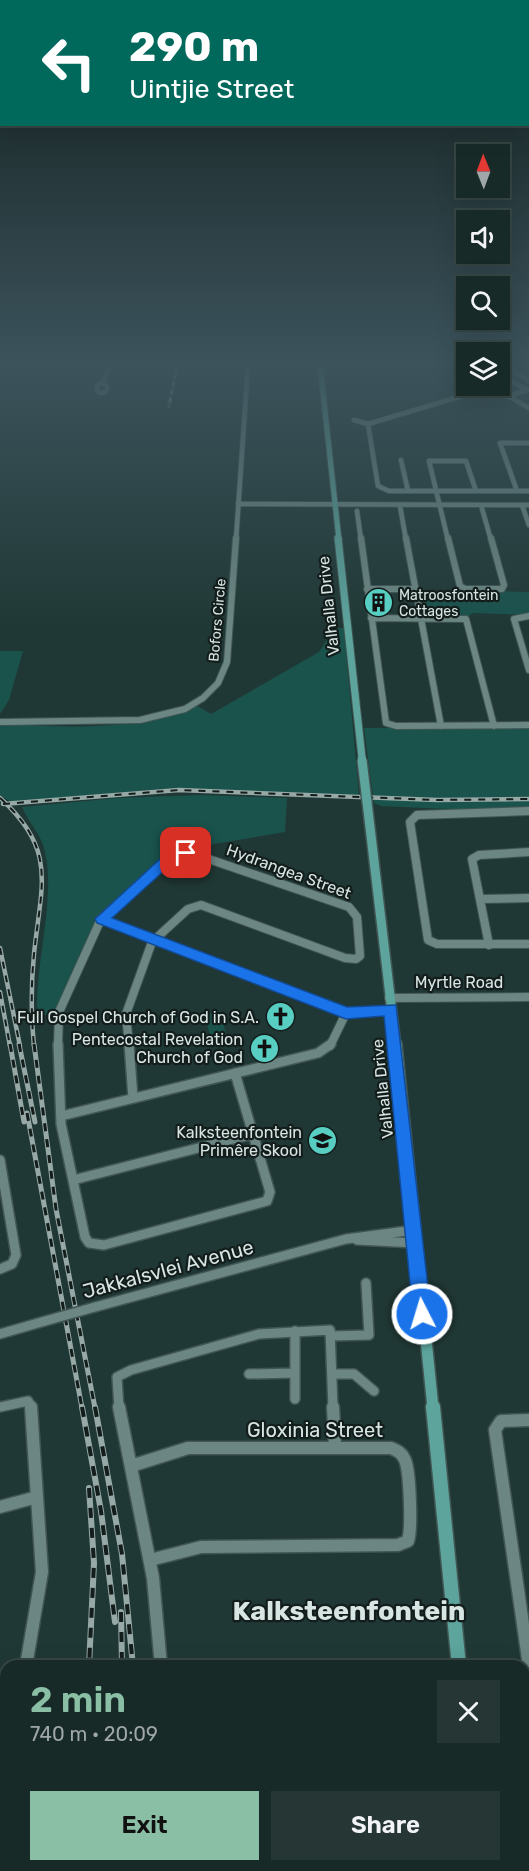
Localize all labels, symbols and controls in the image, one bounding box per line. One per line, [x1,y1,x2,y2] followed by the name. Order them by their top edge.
[129,22,259,72] text: 290 m
[30,24,108,102] icon: left
[129,73,294,105] text: Uintjie Street
[456,144,510,198] north arrow
[456,144,510,396] map controls
[456,210,510,264] button: sound
[456,276,510,330] button: search
[456,342,510,396] button: layers
[314,555,343,657] street label: Valhalla Drive
[205,578,230,662] street label: Bofors Circle
[362,587,394,619] building icon: Matroosfontein Cottages
[399,587,499,620] place label: Matroosfontein Cottages
[160,827,211,878] pin
[169,836,202,869] icon: arrive
[224,840,354,903] street label: Hydrangea Street
[415,973,503,992] street label: Myrtle Road
[264,1001,296,1033] church icon: Full Gospel Church of God in S.A.
[17,1008,259,1027] place label: Full Gospel Church of God in S.A.
[72,1030,243,1067] place label: Pentecostal Revelation Church of God
[248,1032,280,1064] church icon: Pentecostal Revelation Church of God
[368,1038,397,1140] street label: Valhalla Drive
[176,1123,302,1160] place label: Kalksteenfontein Primêre Skool
[307,1125,339,1157] school or university icon: Kalksteenfontein Primêre Skool
[80,1235,256,1303] street label: Jakkalsvlei Avenue
[390,1282,454,1346] position arrow
[247,1418,383,1442] street label: Gloxinia Street
[233,1595,465,1627] district label: Kalksteenfontein
[30,1678,126,1721] text: 2 min
[437,1680,500,1743] button: close
[30,1722,158,1746] text: 740 m · 20:09
[30,1791,259,1860] button: Exit
[271,1791,500,1860] button: Share

